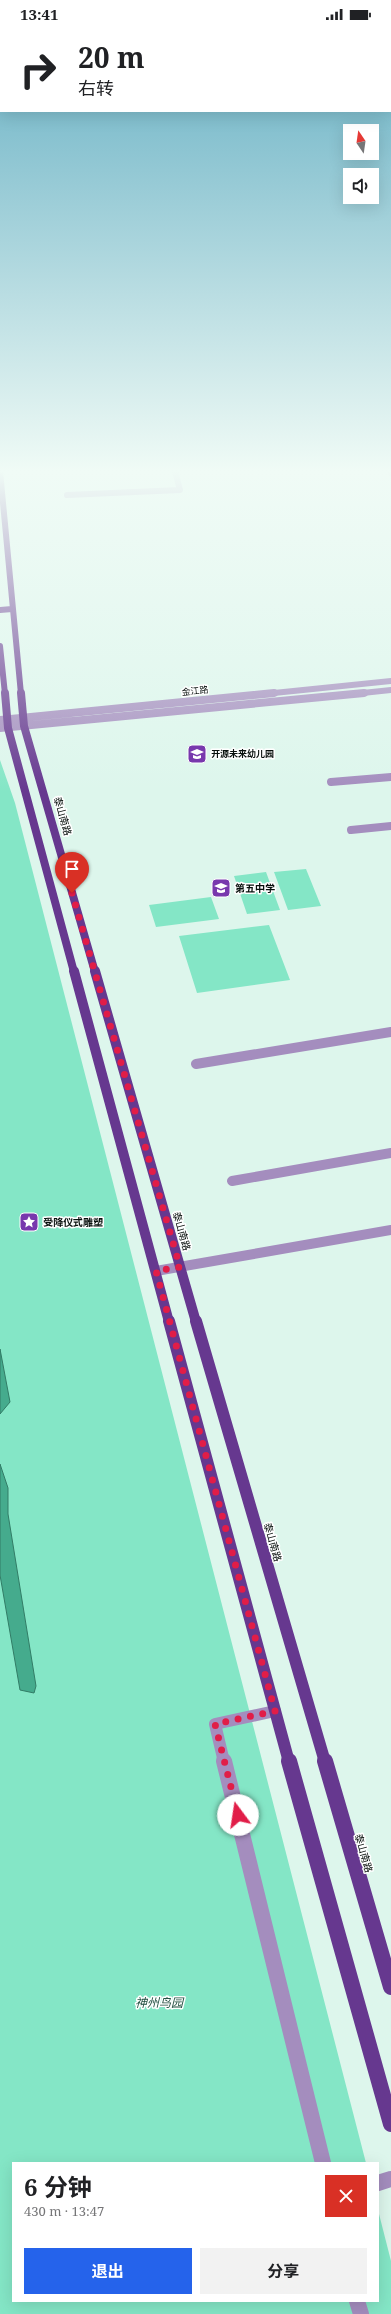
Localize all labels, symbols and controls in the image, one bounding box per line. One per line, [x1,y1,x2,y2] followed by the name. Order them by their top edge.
[20,4,58,24] text: 13:41
[78,38,145,76] text: 20 m
[12,44,64,96] icon: right
[78,76,114,100] text: 右转
[343,124,379,160] north arrow
[343,124,379,204] map controls
[343,168,379,204] button: sound
[181,683,209,698] street label: 金江路
[186,743,208,765] school or university icon: 开源未来幼儿园
[211,747,274,760] place label: 开源未来幼儿园
[51,795,75,837] street label: 泰山南路
[55,852,89,893] pin
[61,858,83,880] icon: arrive
[210,877,232,899] school or university icon: 第五中学
[235,881,275,895] place label: 第五中学
[170,1210,194,1252] street label: 泰山南路
[18,1211,40,1233] place icon: 受降仪式雕塑
[43,1215,103,1229] place label: 受降仪式雕塑
[261,1521,285,1563] street label: 泰山南路
[217,1794,259,1836] position arrow
[352,1832,376,1874] street label: 泰山南路
[135,1994,185,2011] park label: 神州鸟园
[24,2170,92,2203] text: 6 分钟
[325,2175,367,2217] button: close
[24,2202,104,2220] text: 430 m · 13:47
[24,2248,192,2294] button: 退出
[200,2248,367,2294] button: 分享

